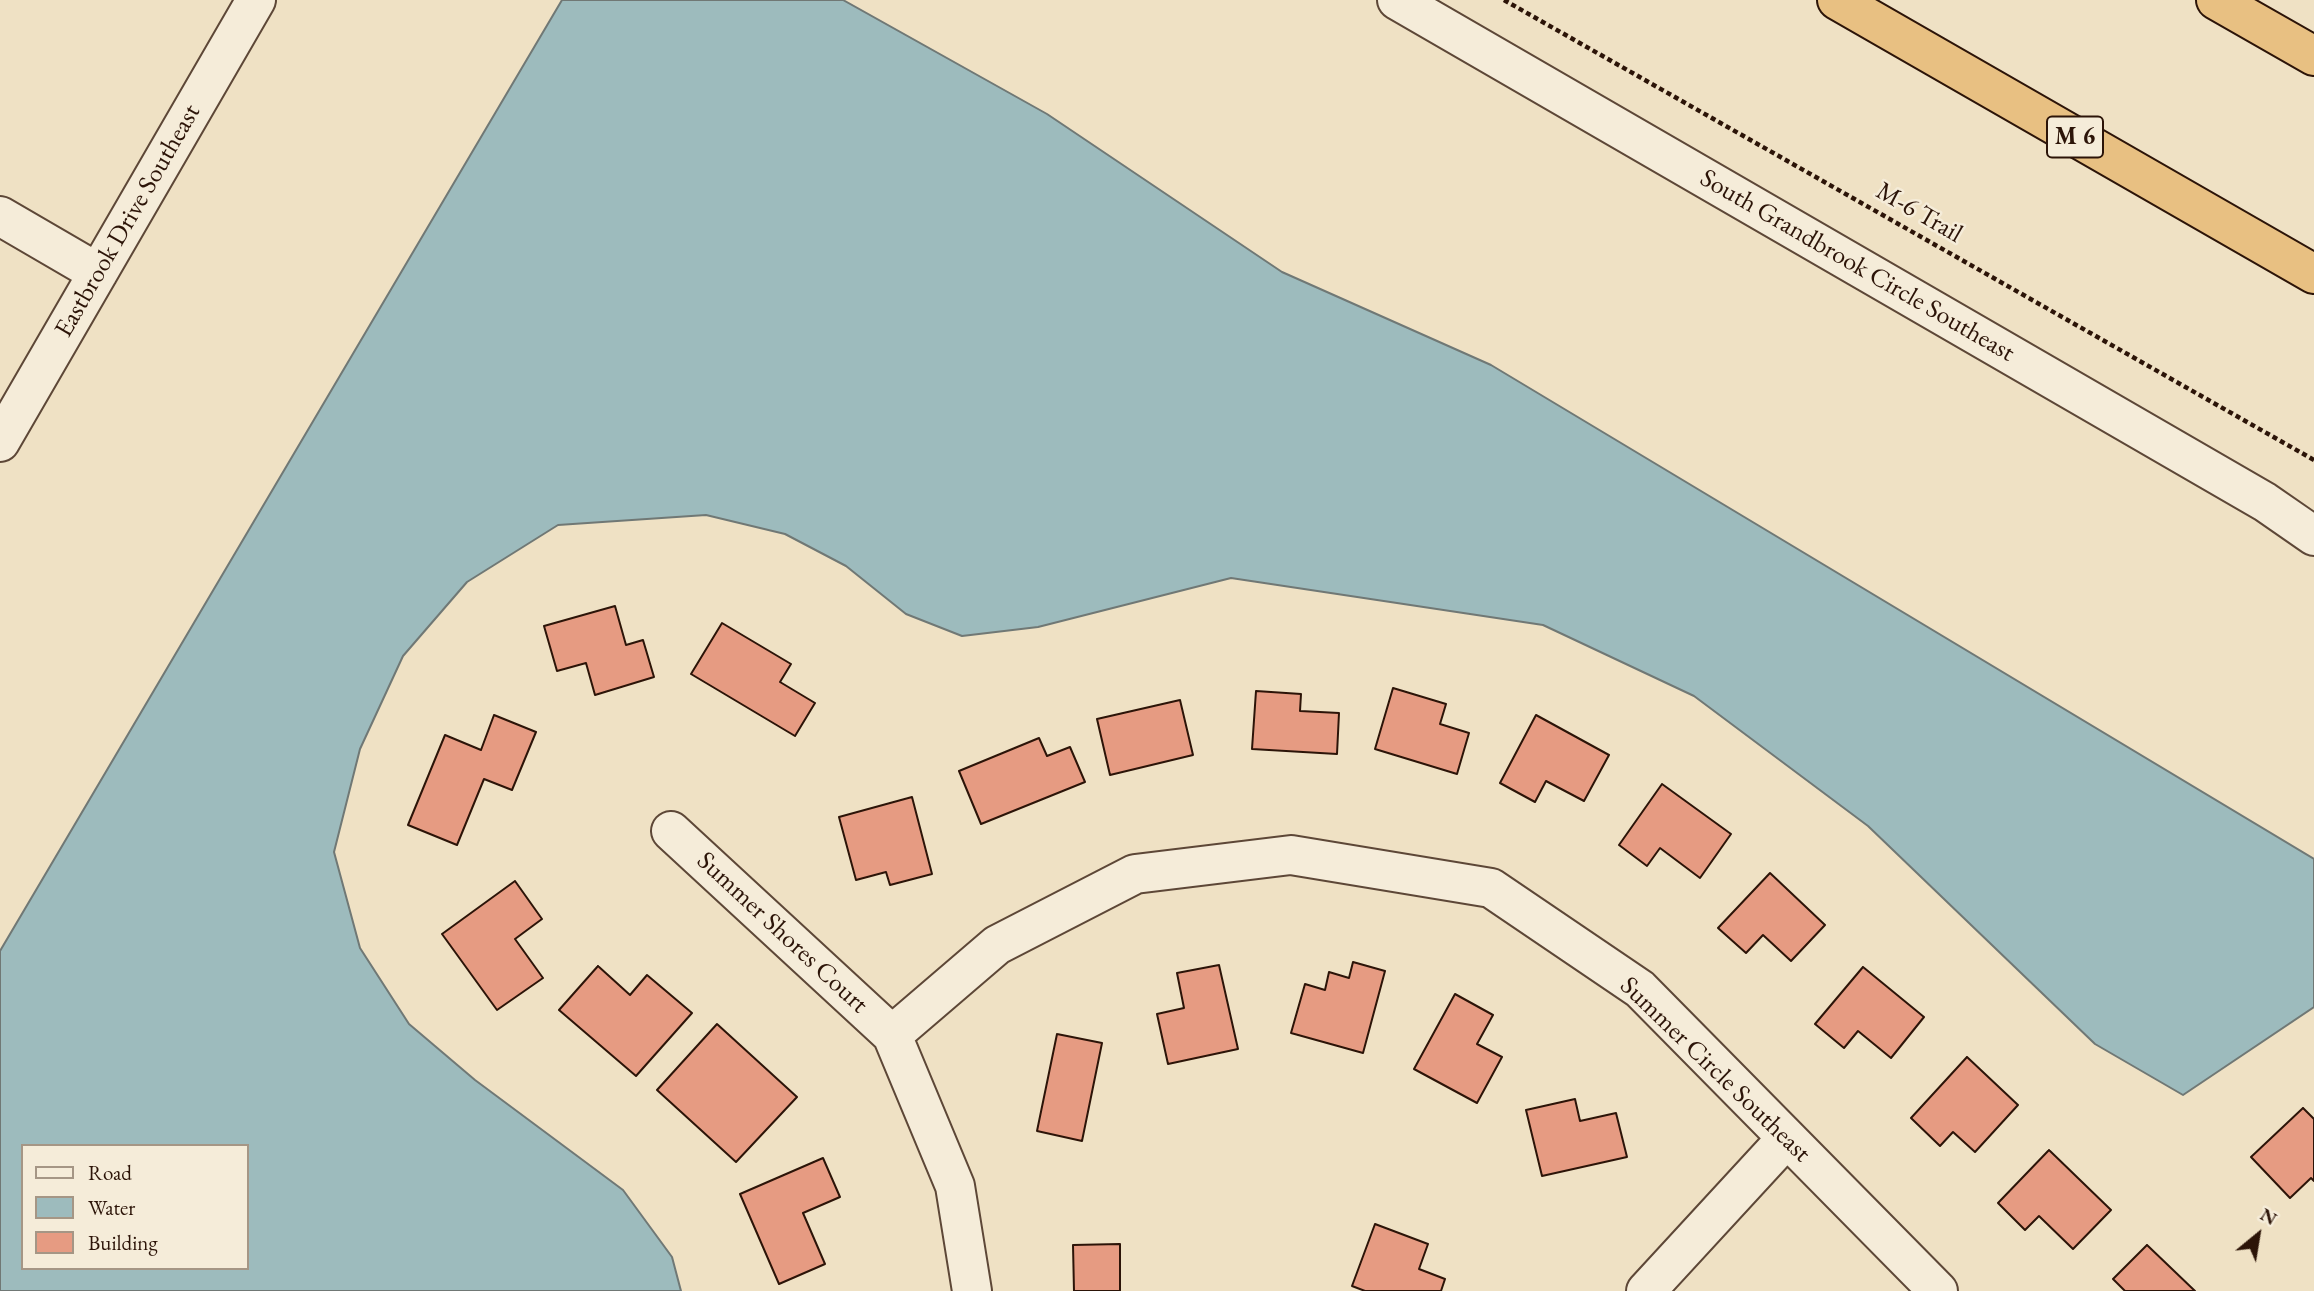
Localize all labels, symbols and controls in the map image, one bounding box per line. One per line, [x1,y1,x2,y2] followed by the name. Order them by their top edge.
[49,99,207,343] street label: Eastbrook Drive Southeast
[2047,117,2103,158] road number: M 6
[1694,163,2020,369] street label: South Grandbrook Circle Southeast
[1870,176,1968,250] street label: M-6 Trail
[690,846,874,1020] street label: Summer Shores Court
[1613,971,1817,1169] street label: Summer Circle Southeast
[21,1144,248,1270] legend
[88,1159,132,1186] text: Road
[88,1194,135,1221] text: Water
[2223,1200,2293,1270] north arrow
[2256,1202,2282,1231] text: N
[88,1229,158,1256] text: Building

